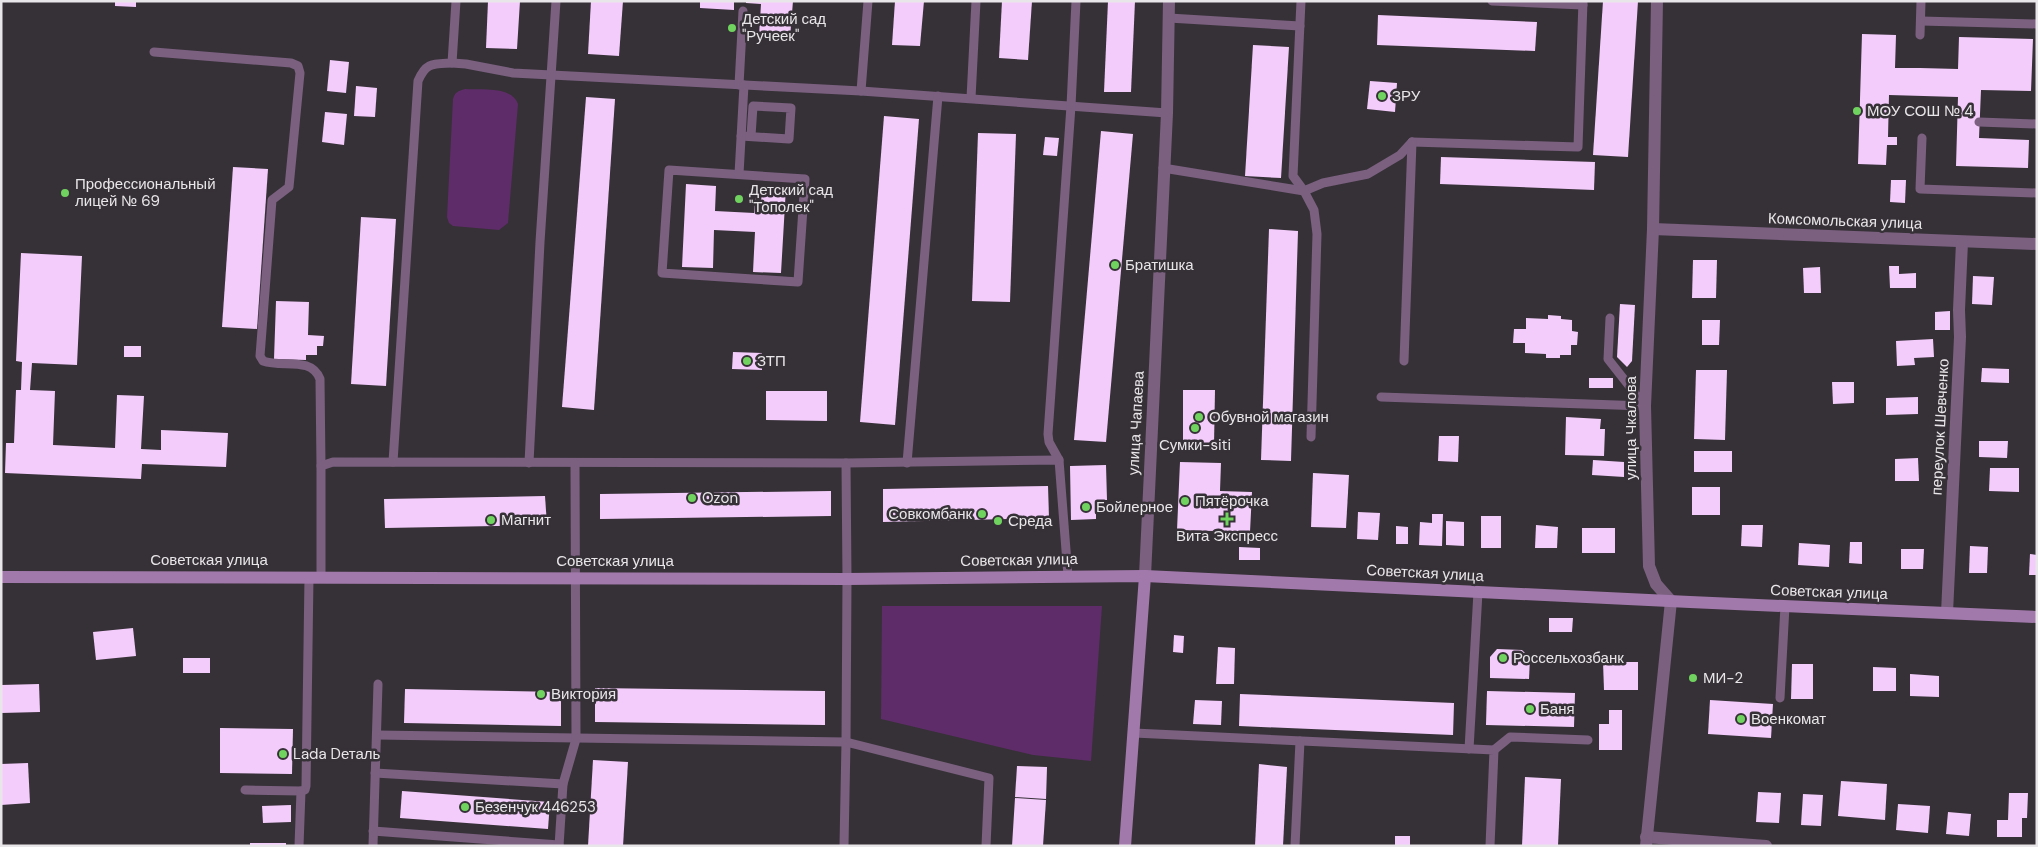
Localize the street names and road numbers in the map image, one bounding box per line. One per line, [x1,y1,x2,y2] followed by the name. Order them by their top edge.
[1768,208,1923,234] street label: Комсомольская улица
[1926,358,1954,496] street label: переулок Шевченко
[1123,370,1149,476] street label: улица Чапаева
[1621,375,1641,480] street label: улица Чкалова
[960,549,1079,571] street label: Советская улица
[150,550,268,570] street label: Советская улица
[556,551,674,571] street label: Советская улица
[1366,560,1485,586] street label: Советская улица
[1770,580,1889,604] street label: Советская улица

